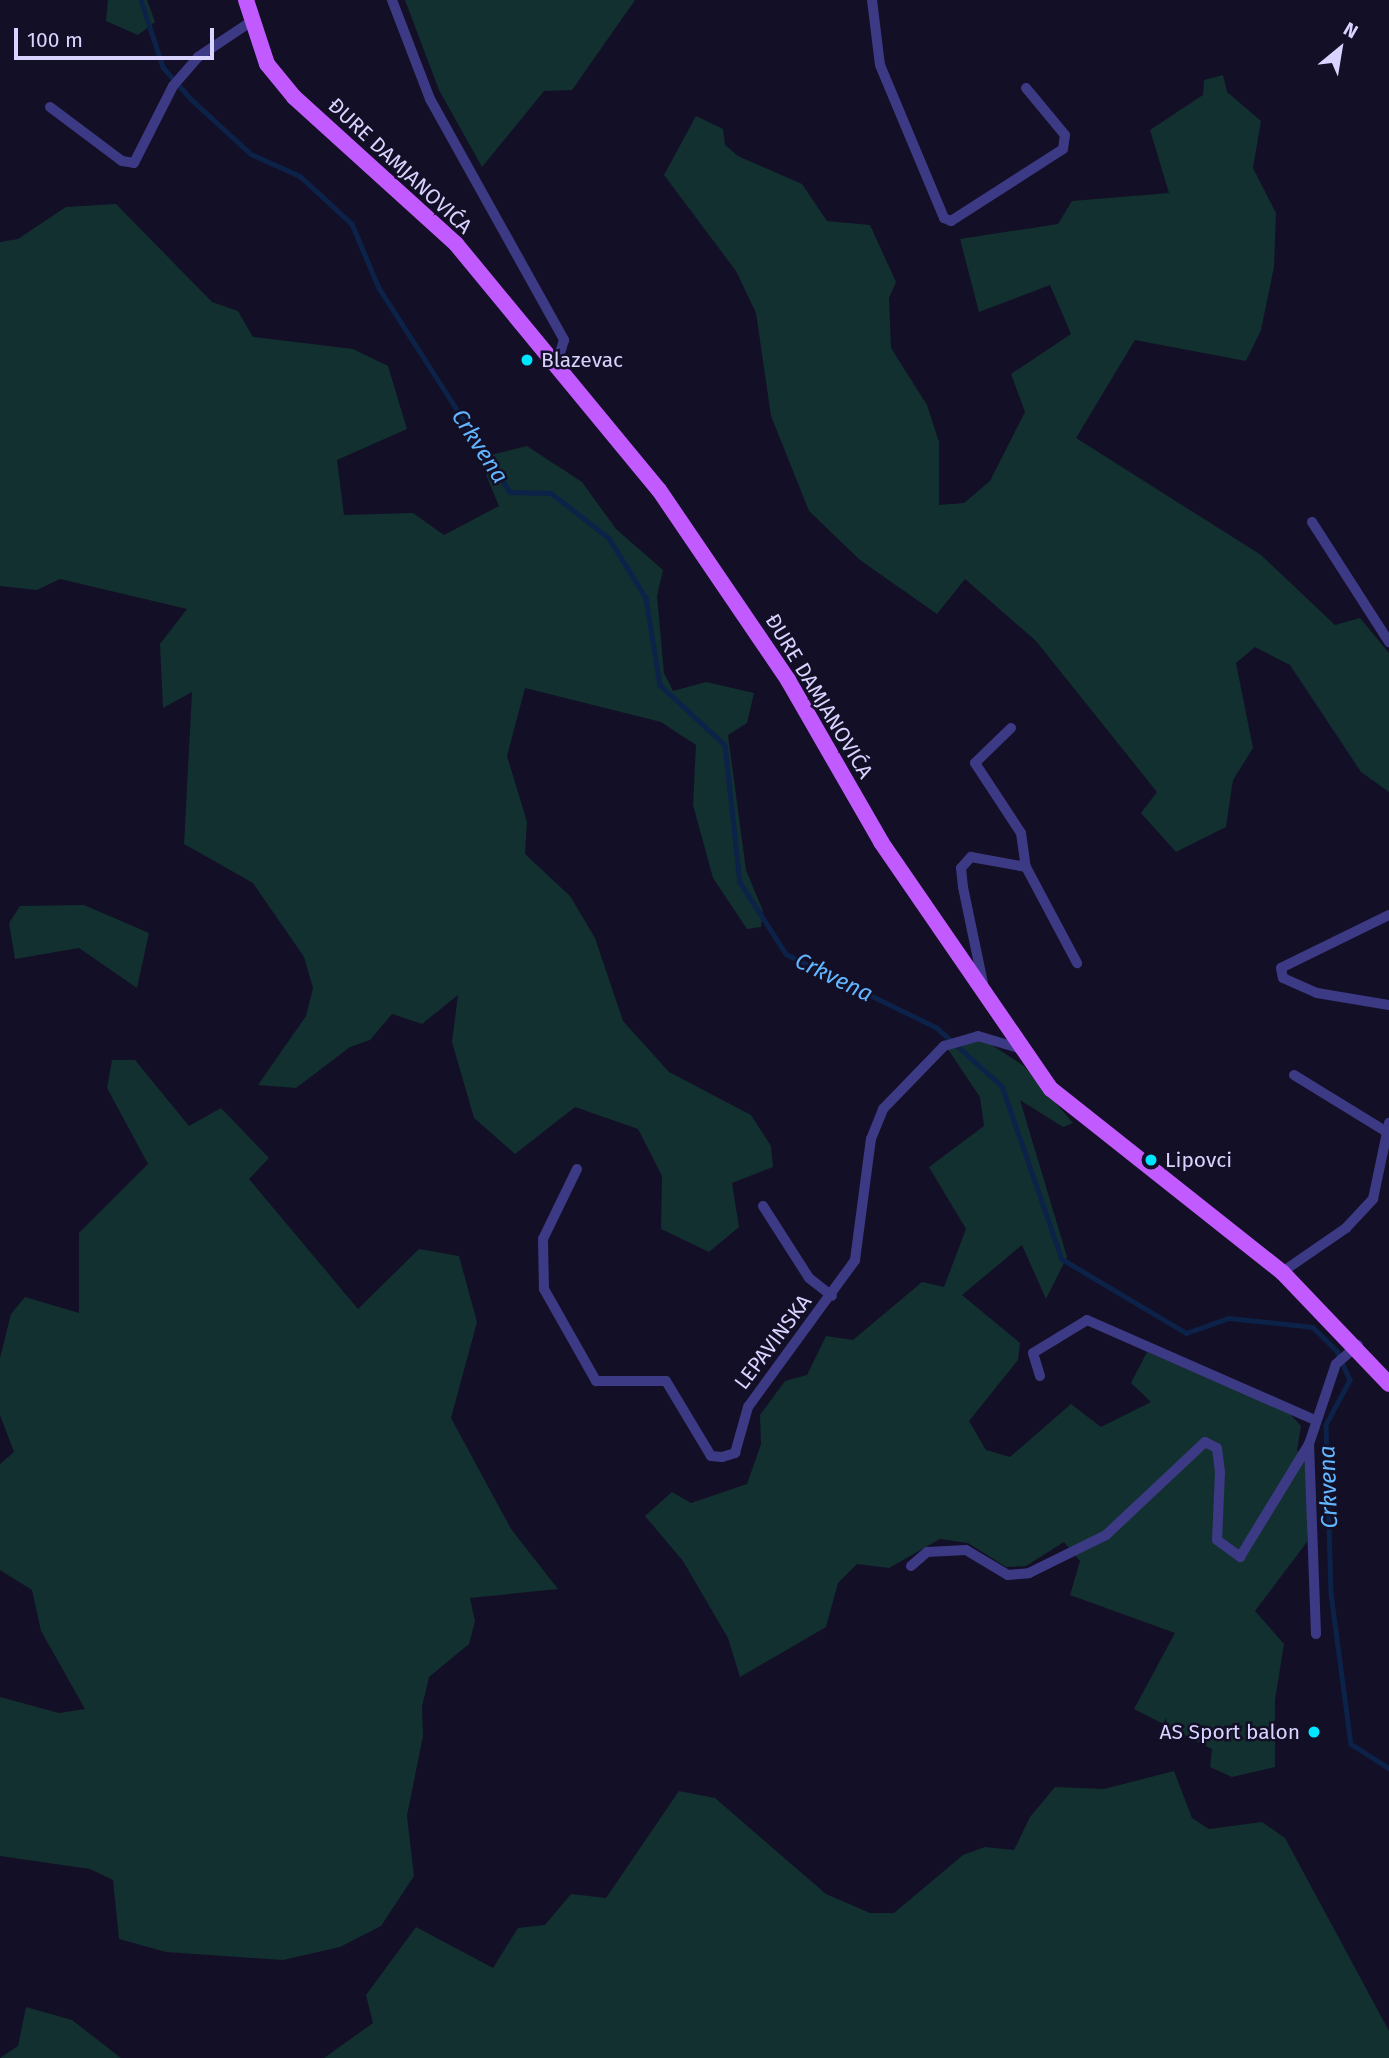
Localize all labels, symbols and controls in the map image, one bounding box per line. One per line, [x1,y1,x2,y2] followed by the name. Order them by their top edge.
[18,14,217,58] scale bar
[1305,14,1375,84] north arrow
[1340,17,1362,43] text: N
[27,27,83,53] text: 100 m
[323,93,477,239] street label: ĐURE DAMJANOVIĆA
[541,347,623,373] place label: Blazevac
[519,352,535,368] marker: Blazevac
[446,404,514,488] water label: Crkvena
[760,609,878,783] street label: ĐURE DAMJANOVIĆA
[791,946,877,1008] water label: Crkvena
[1165,1147,1232,1173] place label: Lipovci
[1143,1152,1159,1168] marker: Lipovci
[729,1290,817,1394] street label: LEPAVINSKA
[1313,1445,1343,1529] water label: Crkvena
[1159,1719,1300,1745] place label: AS Sport balon
[1306,1724,1322,1740] marker: AS Sport balon

